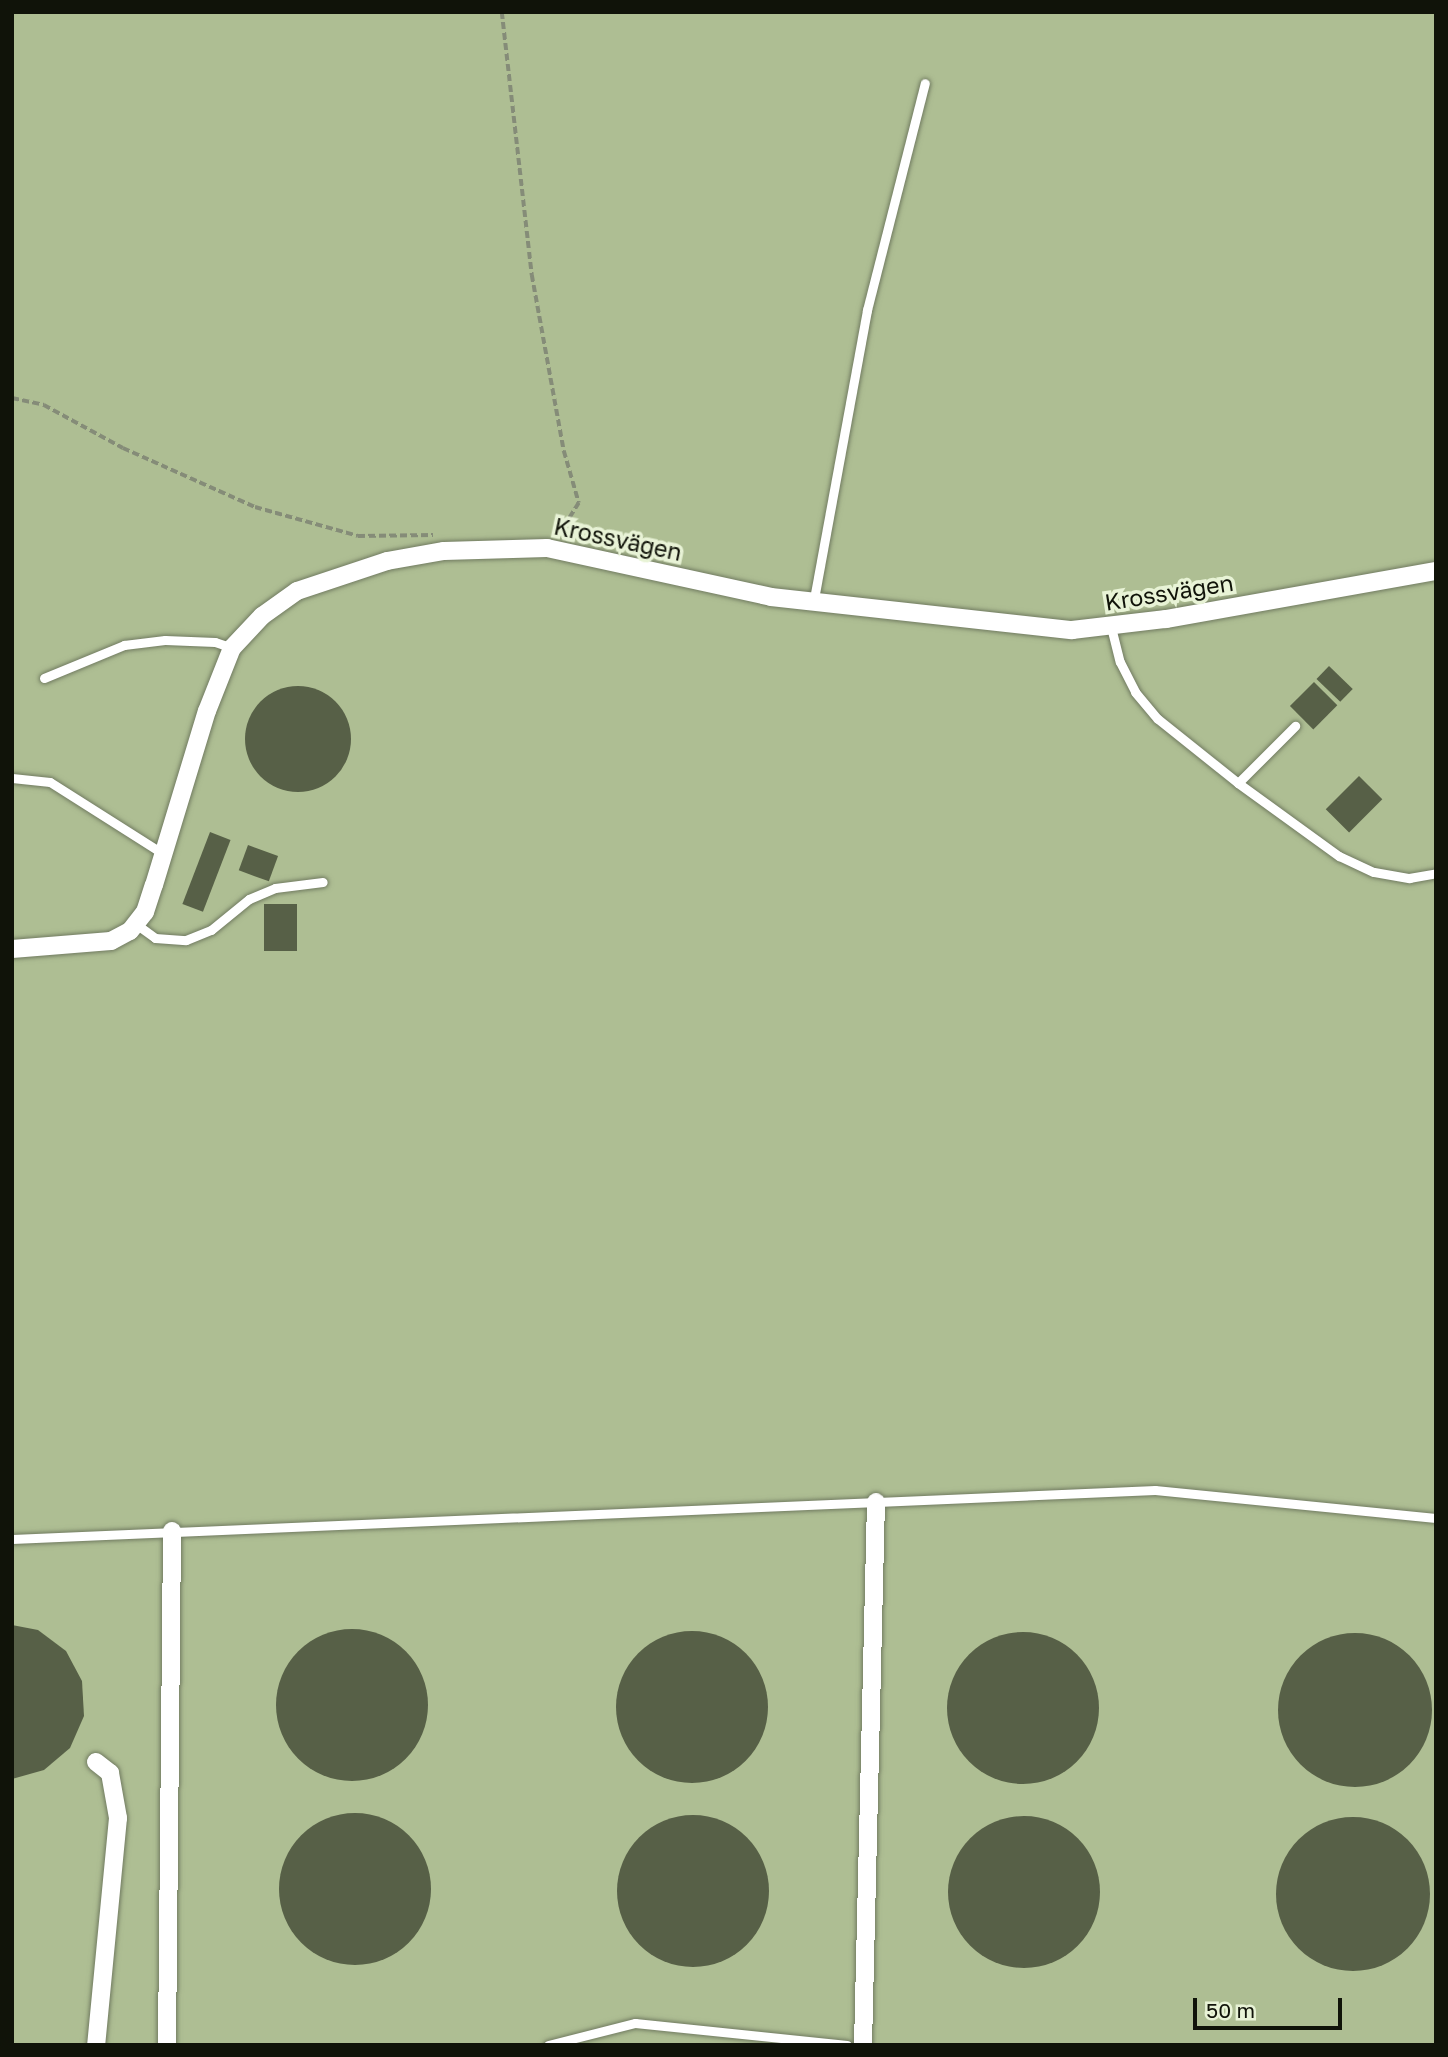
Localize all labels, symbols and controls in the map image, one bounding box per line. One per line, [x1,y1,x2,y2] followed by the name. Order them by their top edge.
[552,512,684,566] street label: Krossvägen
[1103,568,1235,616] street label: Krossvägen
[1196,1983,1345,2027] scale bar
[1206,1997,1255,2023] text: 50 m

